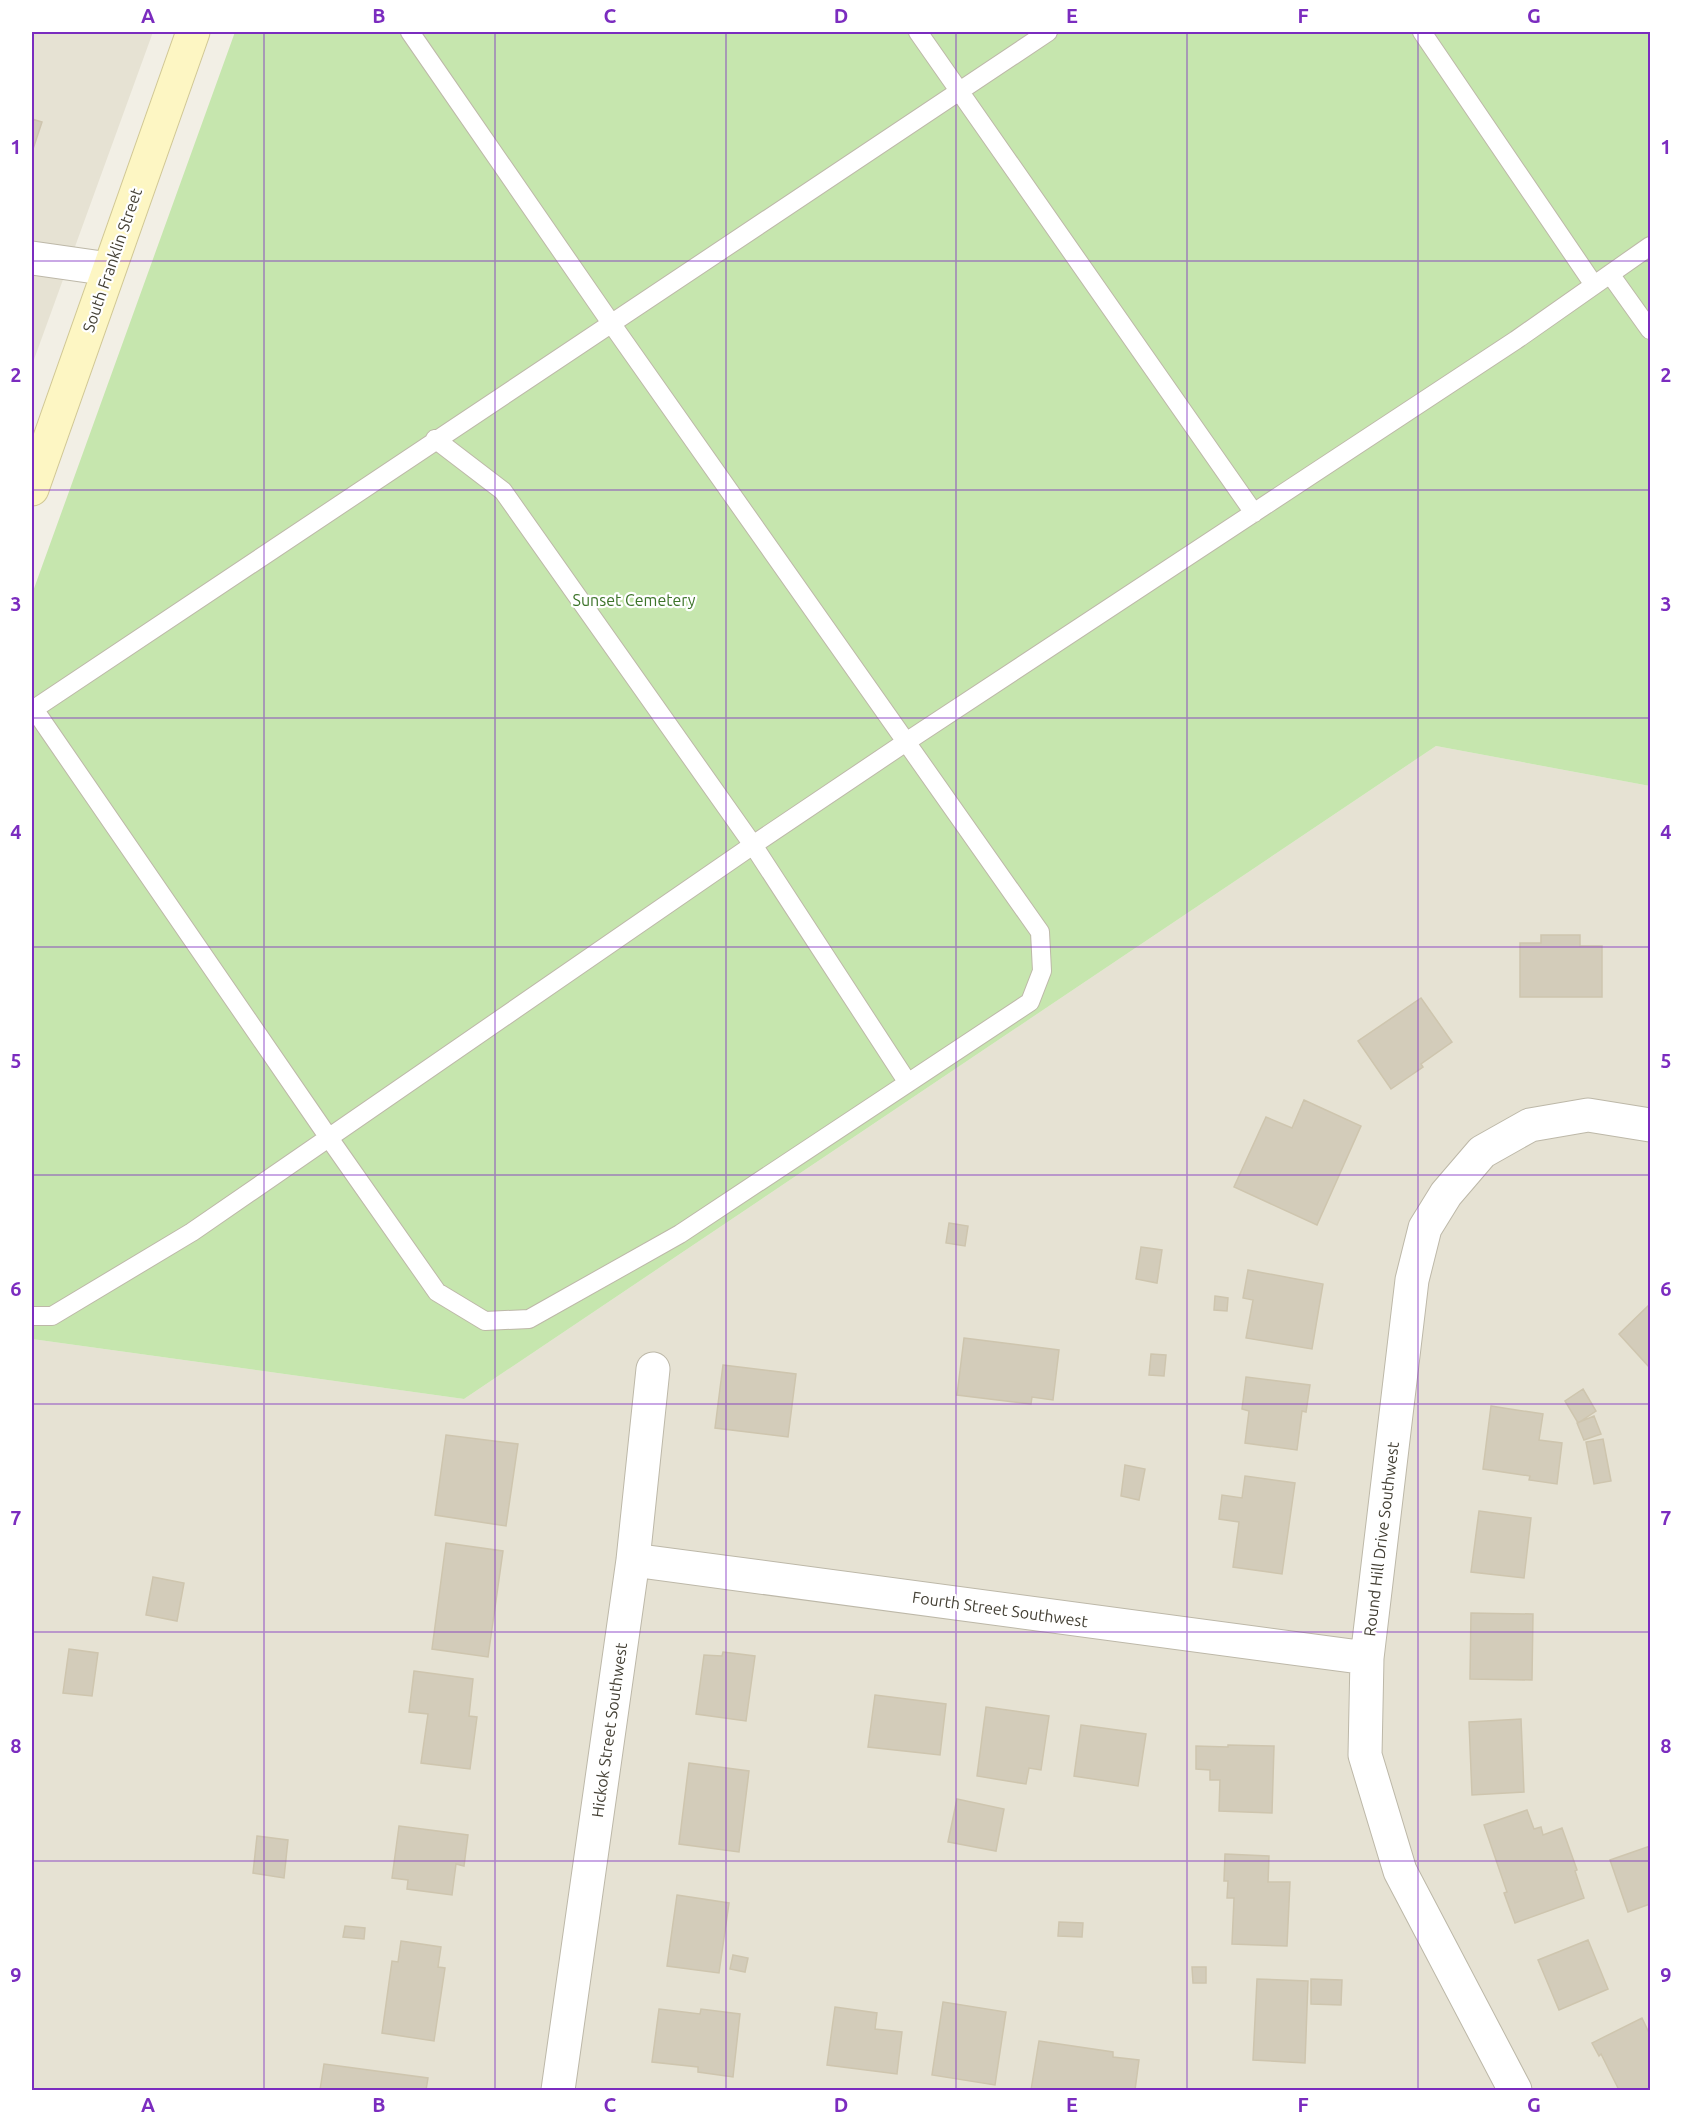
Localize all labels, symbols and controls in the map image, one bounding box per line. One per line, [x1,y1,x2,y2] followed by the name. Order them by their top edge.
[141,4,155,27] text: A
[372,4,386,27] text: B
[604,4,617,27] text: C
[834,4,848,27] text: D
[1066,4,1078,27] text: E
[1297,4,1309,27] text: F
[1527,4,1541,27] text: G
[10,135,22,158] text: 1
[1660,135,1672,158] text: 1
[79,185,145,334] street label: South Franklin Street
[10,363,22,386] text: 2
[1660,363,1672,386] text: 2
[573,591,696,609] park label: Sunset Cemetery
[10,592,22,615] text: 3
[1660,592,1672,615] text: 3
[10,820,22,843] text: 4
[1660,820,1672,843] text: 4
[10,1049,22,1072] text: 5
[1660,1049,1672,1072] text: 5
[10,1277,22,1300] text: 6
[1660,1277,1672,1300] text: 6
[1360,1440,1402,1637] street label: Round Hill Drive Southwest
[10,1506,22,1529] text: 7
[1660,1506,1672,1529] text: 7
[911,1588,1090,1630] street label: Fourth Street Southwest
[588,1641,630,1819] street label: Hickok Street Southwest
[10,1734,22,1757] text: 8
[1660,1734,1672,1757] text: 8
[10,1963,22,1986] text: 9
[1660,1963,1672,1986] text: 9
[141,2093,155,2116] text: A
[372,2093,386,2116] text: B
[604,2093,617,2116] text: C
[834,2093,848,2116] text: D
[1066,2093,1078,2116] text: E
[1297,2093,1309,2116] text: F
[1527,2093,1541,2116] text: G

